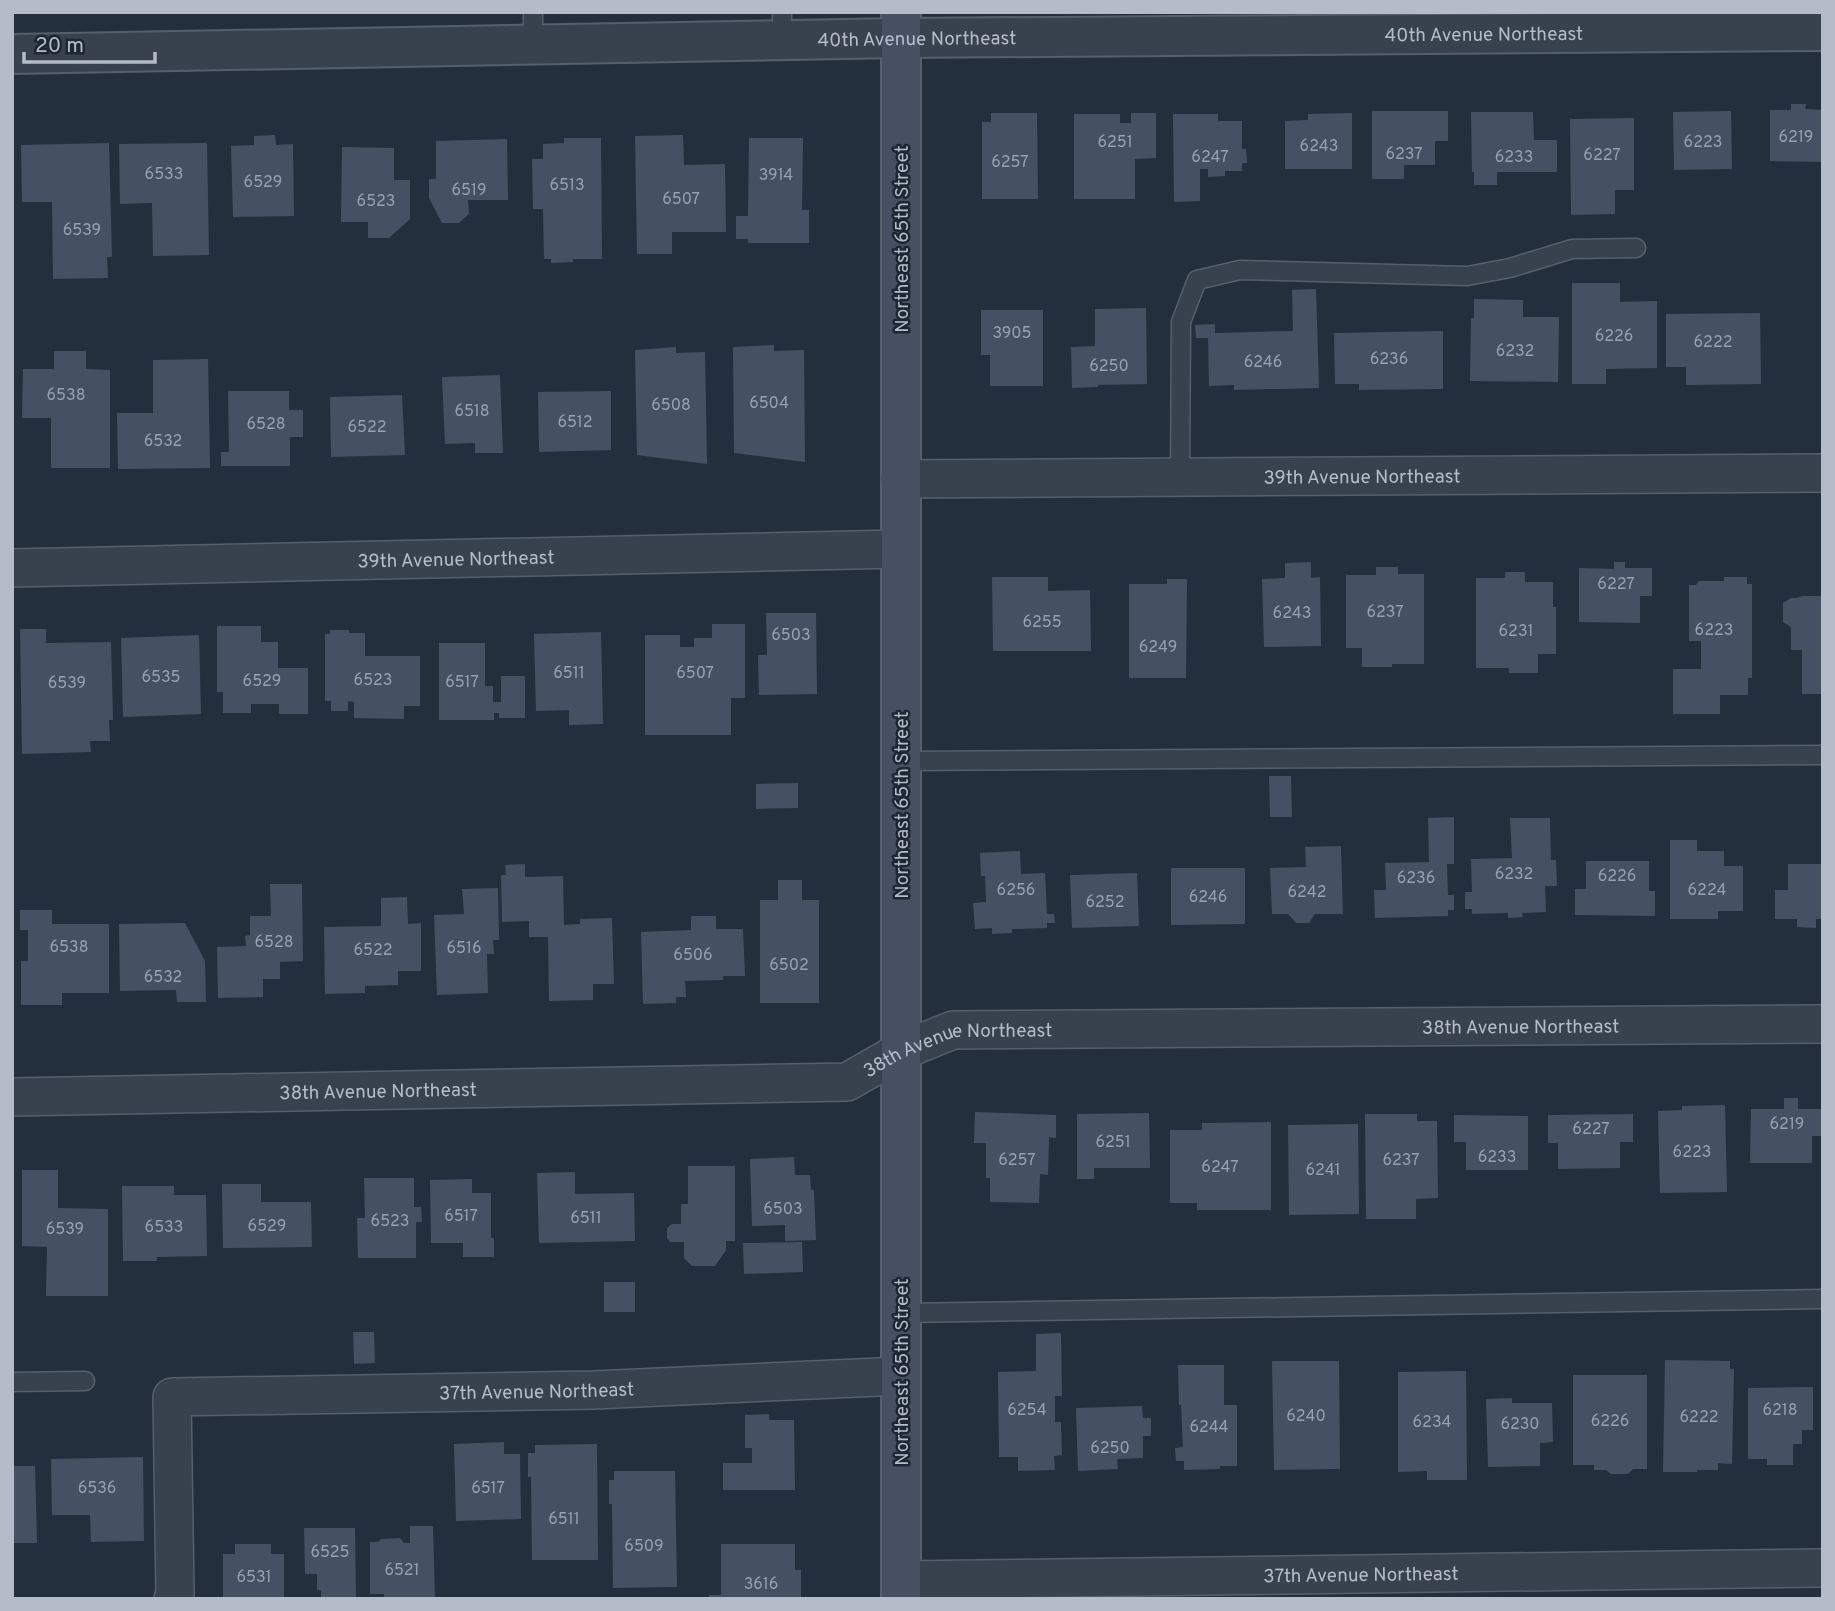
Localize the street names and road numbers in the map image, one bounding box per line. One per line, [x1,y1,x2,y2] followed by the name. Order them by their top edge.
[1384,23,1583,48] street label: 40th Avenue Northeast
[817,27,1016,54] street label: 40th Avenue Northeast
[891,145,915,333] street label: Northeast 65th Street
[1263,465,1461,491] street label: 39th Avenue Northeast
[357,546,555,575] street label: 39th Avenue Northeast
[891,711,915,899] street label: Northeast 65th Street
[1422,1015,1619,1041] street label: 38th Avenue Northeast
[859,1019,1052,1084] street label: 38th Avenue Northeast
[279,1079,477,1106] street label: 38th Avenue Northeast
[891,1278,915,1466] street label: Northeast 65th Street
[439,1378,635,1407] street label: 37th Avenue Northeast
[1263,1563,1459,1589] street label: 37th Avenue Northeast

